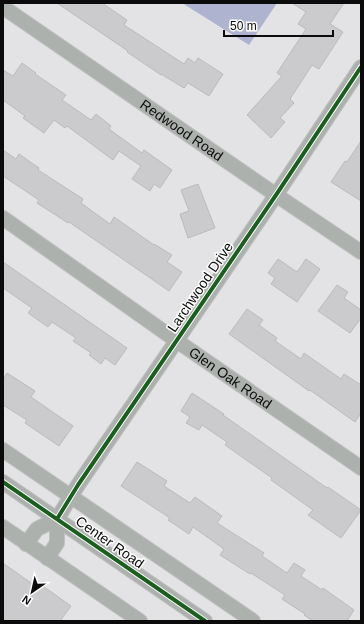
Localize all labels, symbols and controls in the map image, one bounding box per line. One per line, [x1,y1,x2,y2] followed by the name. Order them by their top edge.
[224,12,333,38] scale bar
[230,19,257,33] text: 50 m
[137,96,226,164] street label: Redwood Road
[164,239,236,335] street label: Larchwood Drive
[186,344,275,412] street label: Glen Oak Road
[73,513,147,571] street label: Center Road
[12,572,52,612] north arrow
[20,593,33,607] text: N

